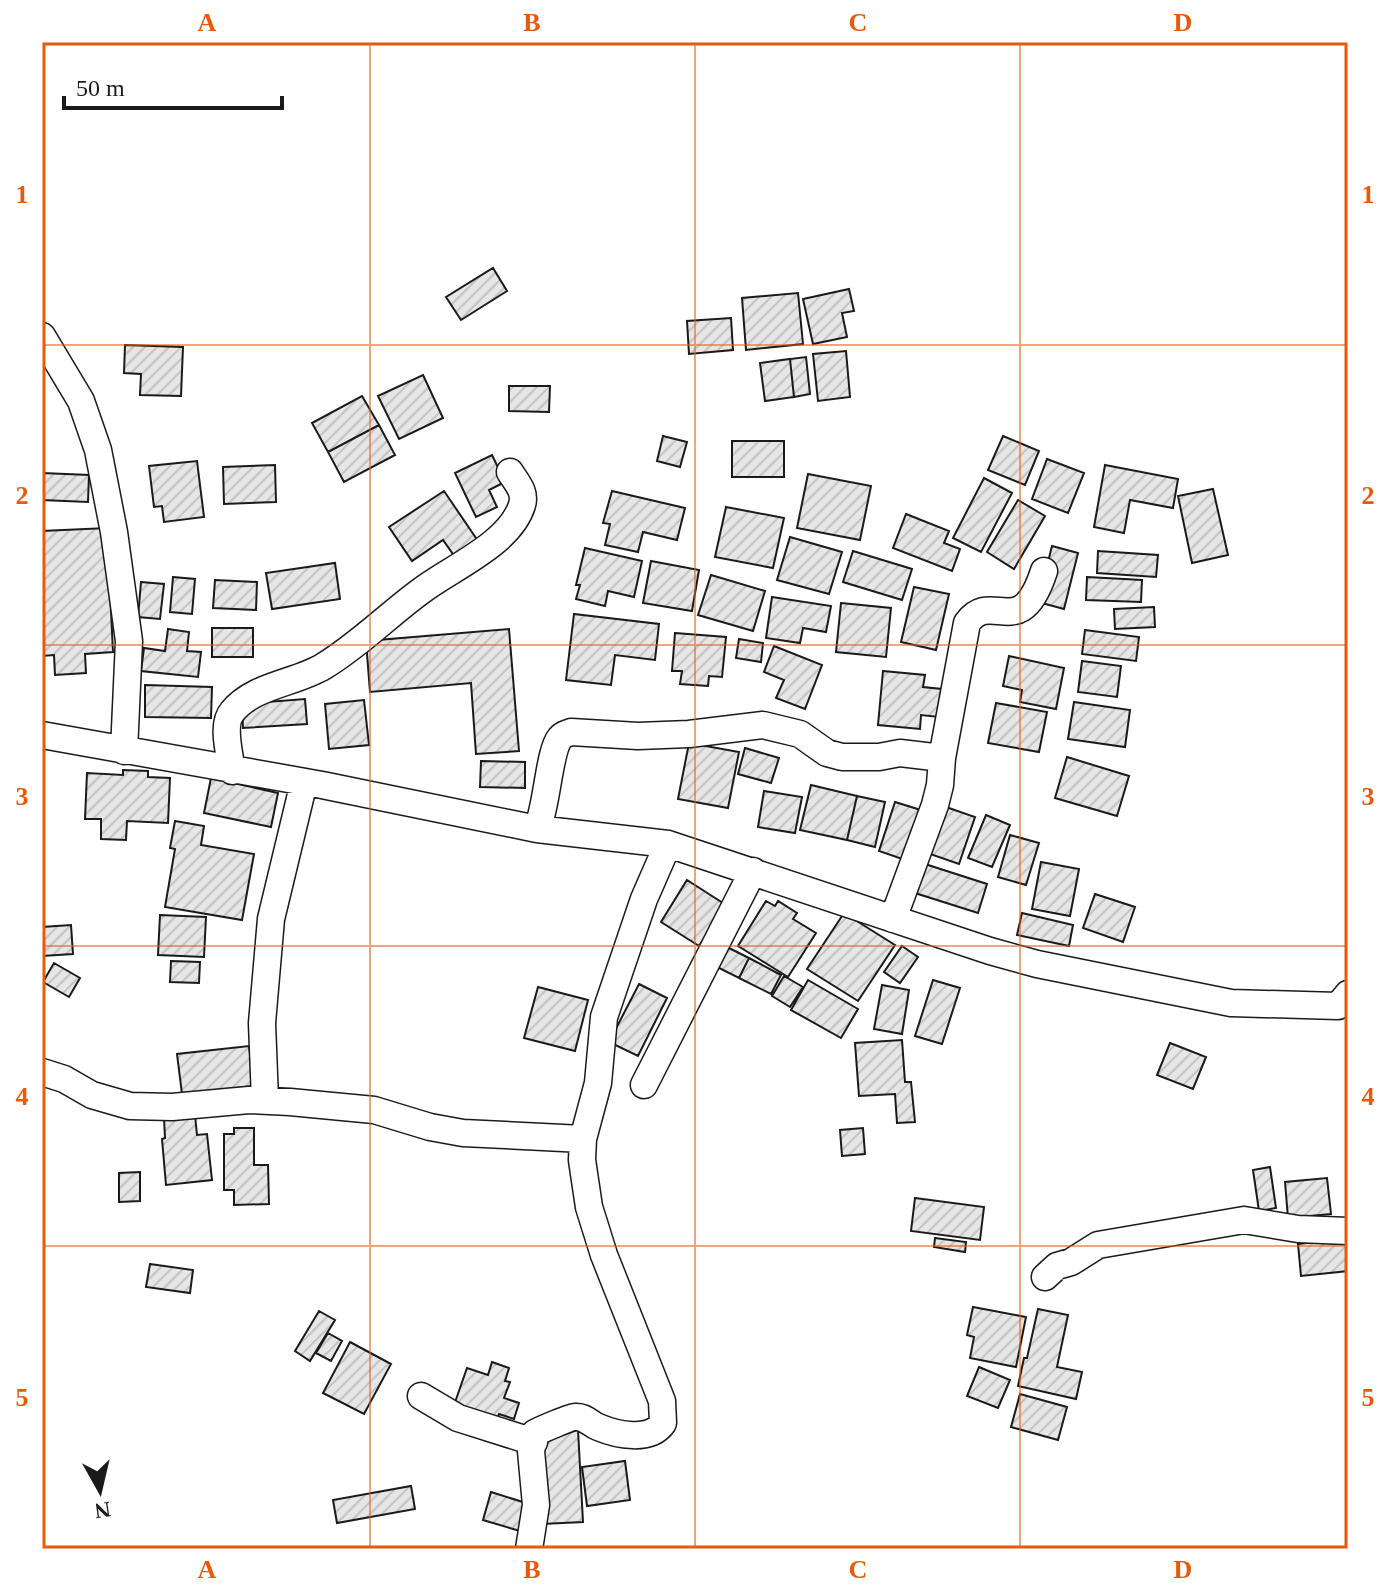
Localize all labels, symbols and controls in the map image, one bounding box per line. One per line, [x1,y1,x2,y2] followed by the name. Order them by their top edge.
[198,8,217,37] text: A
[523,8,541,37] text: B
[849,8,867,37] text: C
[1174,8,1192,37] text: D
[64,60,282,110] scale bar
[76,75,125,101] text: 50 m
[16,180,29,209] text: 1
[1362,180,1375,209] text: 1
[16,481,29,510] text: 2
[1362,481,1375,510] text: 2
[16,782,29,811] text: 3
[1362,782,1375,811] text: 3
[16,1082,29,1111] text: 4
[1362,1082,1375,1111] text: 4
[16,1383,29,1412] text: 5
[1362,1383,1375,1412] text: 5
[60,1451,140,1531] north arrow
[93,1497,112,1524] text: N
[198,1555,217,1584] text: A
[523,1555,541,1584] text: B
[849,1555,867,1584] text: C
[1174,1555,1192,1584] text: D

